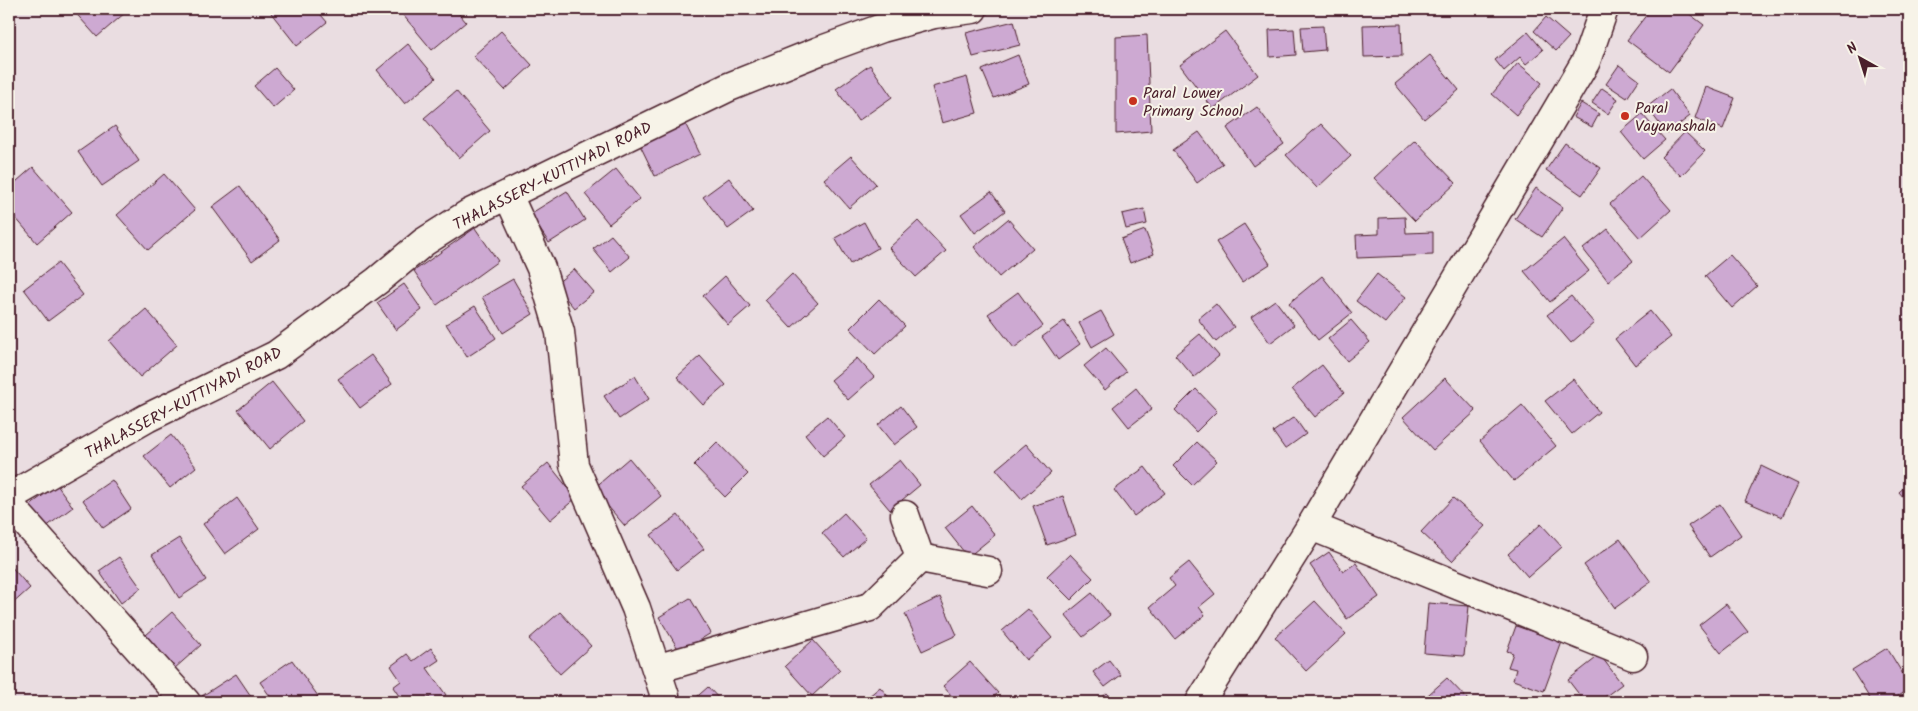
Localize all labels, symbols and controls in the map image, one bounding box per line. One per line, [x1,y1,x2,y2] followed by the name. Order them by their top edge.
[1836,32,1886,82] north arrow
[1842,37,1863,60] text: N
[1143,81,1243,124] place label: Paral Lower Primary School
[1127,95,1139,107] marker: Paral Lower Primary School
[1635,96,1716,139] place label: Paral Vayanashala
[1619,110,1631,122] marker: Paral Vayanashala
[449,115,657,238] street label: THALASSERY-KUTTIYADI ROAD
[80,340,287,466] street label: THALASSERY-KUTTIYADI ROAD

